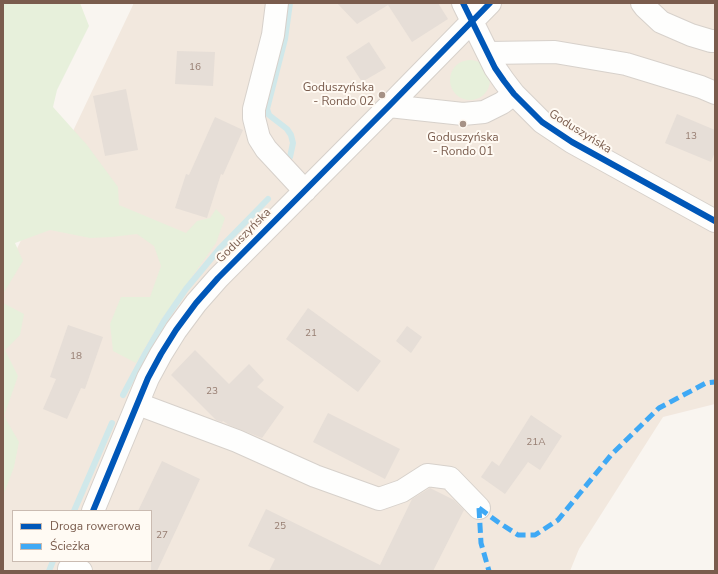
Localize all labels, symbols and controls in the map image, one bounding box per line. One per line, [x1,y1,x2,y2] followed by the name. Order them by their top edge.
[189,62,201,74] house number: 16
[303,81,374,109] place label: Goduszyńska - Rondo 02
[377,90,387,100] marker: Goduszyńska - Rondo 02
[546,107,614,157] street label: Goduszyńska
[458,119,468,129] marker: Goduszyńska - Rondo 01
[427,131,499,159] place label: Goduszyńska - Rondo 01
[685,131,697,143] house number: 13
[214,206,274,266] street label: Goduszyńska
[305,328,317,340] house number: 21
[70,351,82,363] house number: 18
[206,386,218,398] house number: 23
[526,437,546,449] house number: 21A
[12,510,152,562] legend
[50,518,141,534] text: Droga rowerowa
[274,521,286,533] house number: 25
[156,530,168,542] house number: 27
[50,538,90,554] text: Ścieżka

